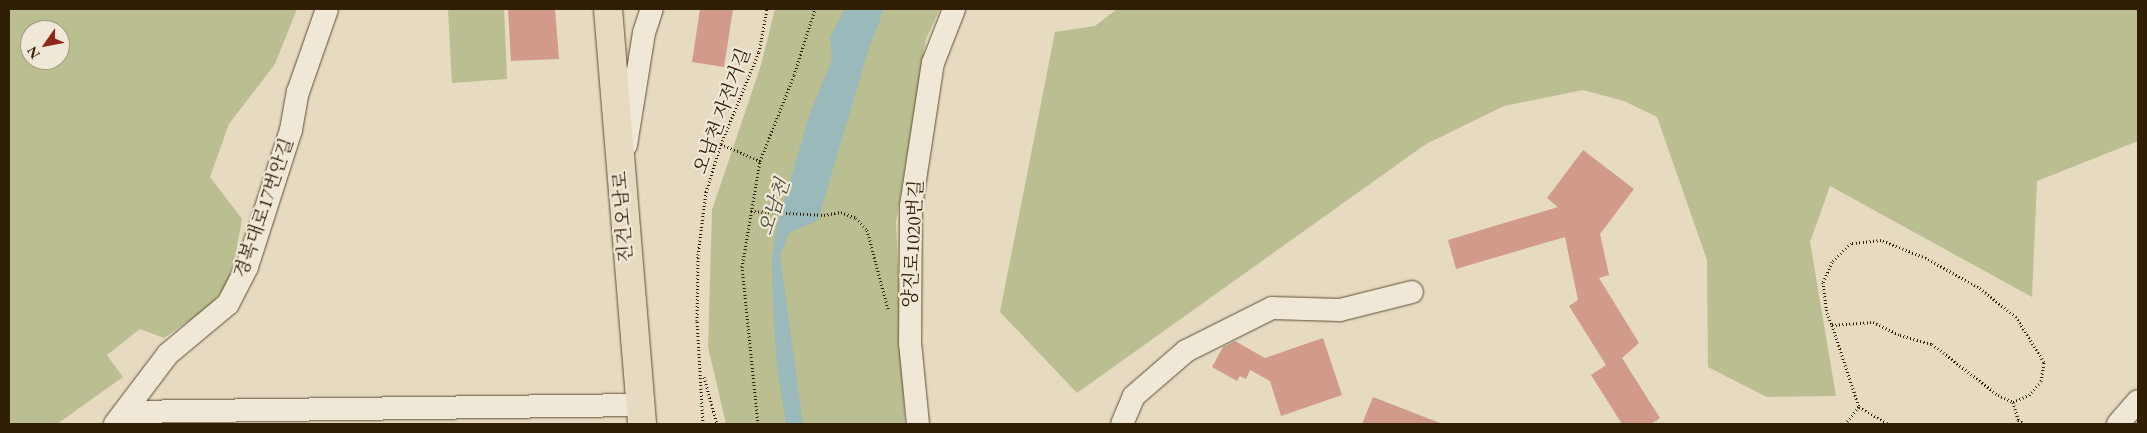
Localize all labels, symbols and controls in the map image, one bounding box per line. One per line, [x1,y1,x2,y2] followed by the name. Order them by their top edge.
[20,20,70,70] north arrow
[23,43,44,62] text: N
[689,45,755,177] street label: 오남천 자전거길
[229,135,299,281] street label: 경복대로17번안길
[608,170,638,264] street label: 진건오남로
[753,176,795,238] water label: 오남천
[898,179,928,309] street label: 양진로1020번길

